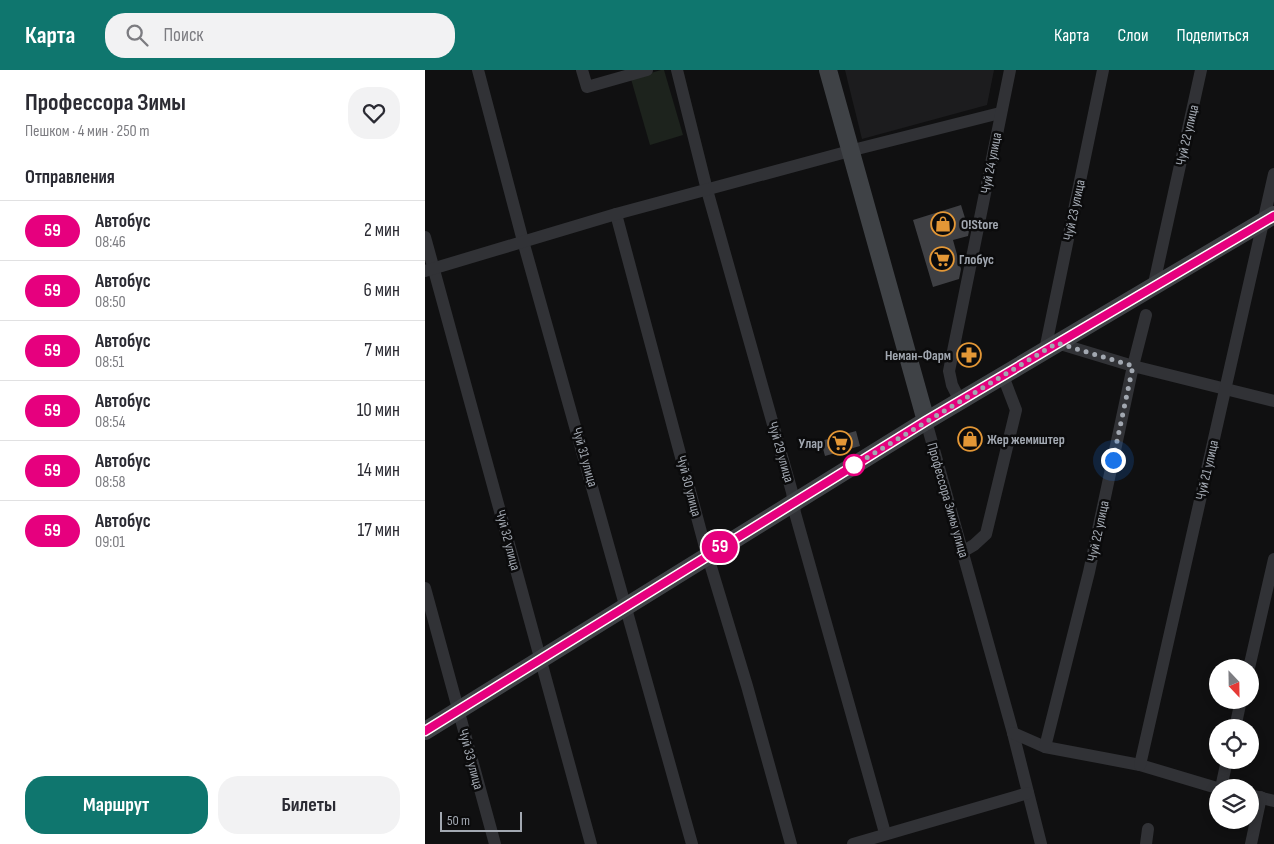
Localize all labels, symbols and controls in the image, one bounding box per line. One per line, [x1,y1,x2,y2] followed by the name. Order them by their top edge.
[105,13,455,58] search box
[25,21,75,50] text: Карта
[123,21,151,49] icon: search
[163,24,204,47] text: Поиск
[1054,25,1090,46] text: Карта
[1118,25,1149,46] text: Слои
[1177,25,1249,46] text: Поделиться
[348,87,400,139] button: heart
[25,88,186,117] text: Профессора Зимы
[1172,103,1202,167] street label: Чуй 22 улица
[25,122,150,141] text: Пешком · 4 мин · 250 m
[977,131,1005,195] street label: Чуй 24 улица
[25,166,115,189] text: Отправления
[1059,178,1089,242] street label: Чуй 23 улица
[95,210,151,233] text: Автобус
[930,211,956,237] shop icon: O!Store
[961,216,999,233] place label: O!Store
[364,219,400,242] text: 2 мин
[44,220,61,241] text: 59
[95,233,126,252] text: 08:46
[929,246,955,272] supermarket icon: Глобус
[959,251,994,268] place label: Глобус
[95,270,151,293] text: Автобус
[364,279,400,302] text: 6 мин
[44,280,61,301] text: 59
[95,293,126,312] text: 08:50
[95,330,151,353] text: Автобус
[364,339,400,362] text: 7 мин
[44,340,61,361] text: 59
[956,342,982,368] pharmacy icon: Неман-Фарм
[885,347,951,364] place label: Неман-Фарм
[95,353,124,372] text: 08:51
[95,390,151,413] text: Автобус
[357,399,400,422] text: 10 мин
[44,400,61,421] text: 59
[95,413,125,432] text: 08:54
[764,420,798,484] street label: Чуй 29 улица
[568,425,602,489] street label: Чуй 31 улица
[957,426,983,452] shop icon: Жер жемиштер
[827,430,853,456] supermarket icon: Улар
[987,431,1065,448] place label: Жер жемиштер
[799,435,823,452] place label: Улар
[1192,438,1222,502] street label: Чуй 21 улица
[923,441,973,559] street label: Профессора Зимы улица
[1101,448,1126,473] your location
[95,450,151,473] text: Автобус
[673,454,705,518] street label: Чуй 30 улица
[843,454,865,476] unlabelled marker
[357,459,400,482] text: 14 мин
[44,460,61,481] text: 59
[95,473,126,492] text: 08:58
[1083,499,1113,563] street label: Чуй 22 улица
[492,508,524,572] street label: Чуй 32 улица
[95,510,151,533] text: Автобус
[358,519,400,542] text: 17 мин
[44,520,61,541] text: 59
[697,531,743,563] line badge: 59
[95,533,125,552] text: 09:01
[712,536,728,557] text: 59
[1209,659,1259,709] north arrow
[1209,659,1259,829] map controls
[1209,719,1259,769] button: locate
[455,727,487,791] street label: Чуй 33 улица
[25,776,208,834] button: Маршрут
[218,776,400,834] button: Билеты
[1209,779,1259,829] button: layers
[440,809,523,832] scale bar
[447,812,470,829] text: 50 m

